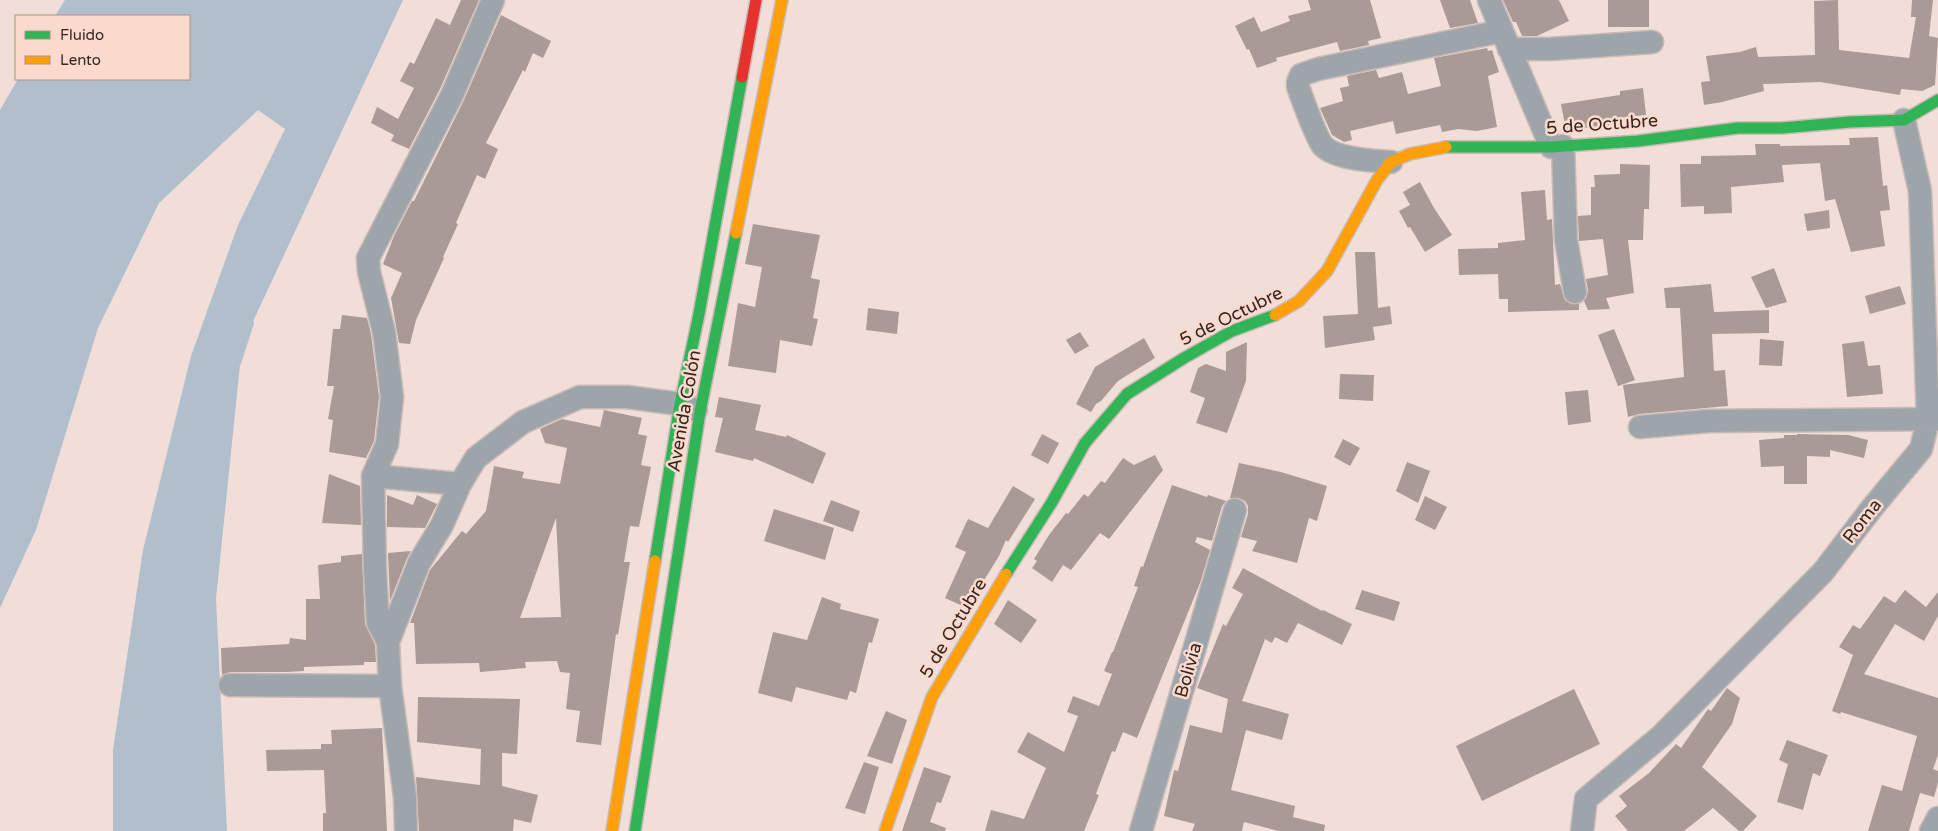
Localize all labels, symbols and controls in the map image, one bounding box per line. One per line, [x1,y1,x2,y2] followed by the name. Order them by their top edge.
[15,15,190,80] legend
[60,26,104,44] text: Fluido
[60,51,101,69] text: Lento
[1545,109,1659,139] street label: 5 de Octubre
[1176,282,1286,350] street label: 5 de Octubre
[662,348,706,474] street label: Avenida Colón
[1838,494,1886,548] street label: Roma
[915,574,991,682] street label: 5 de Octubre
[1170,640,1206,700] street label: Bolivia

